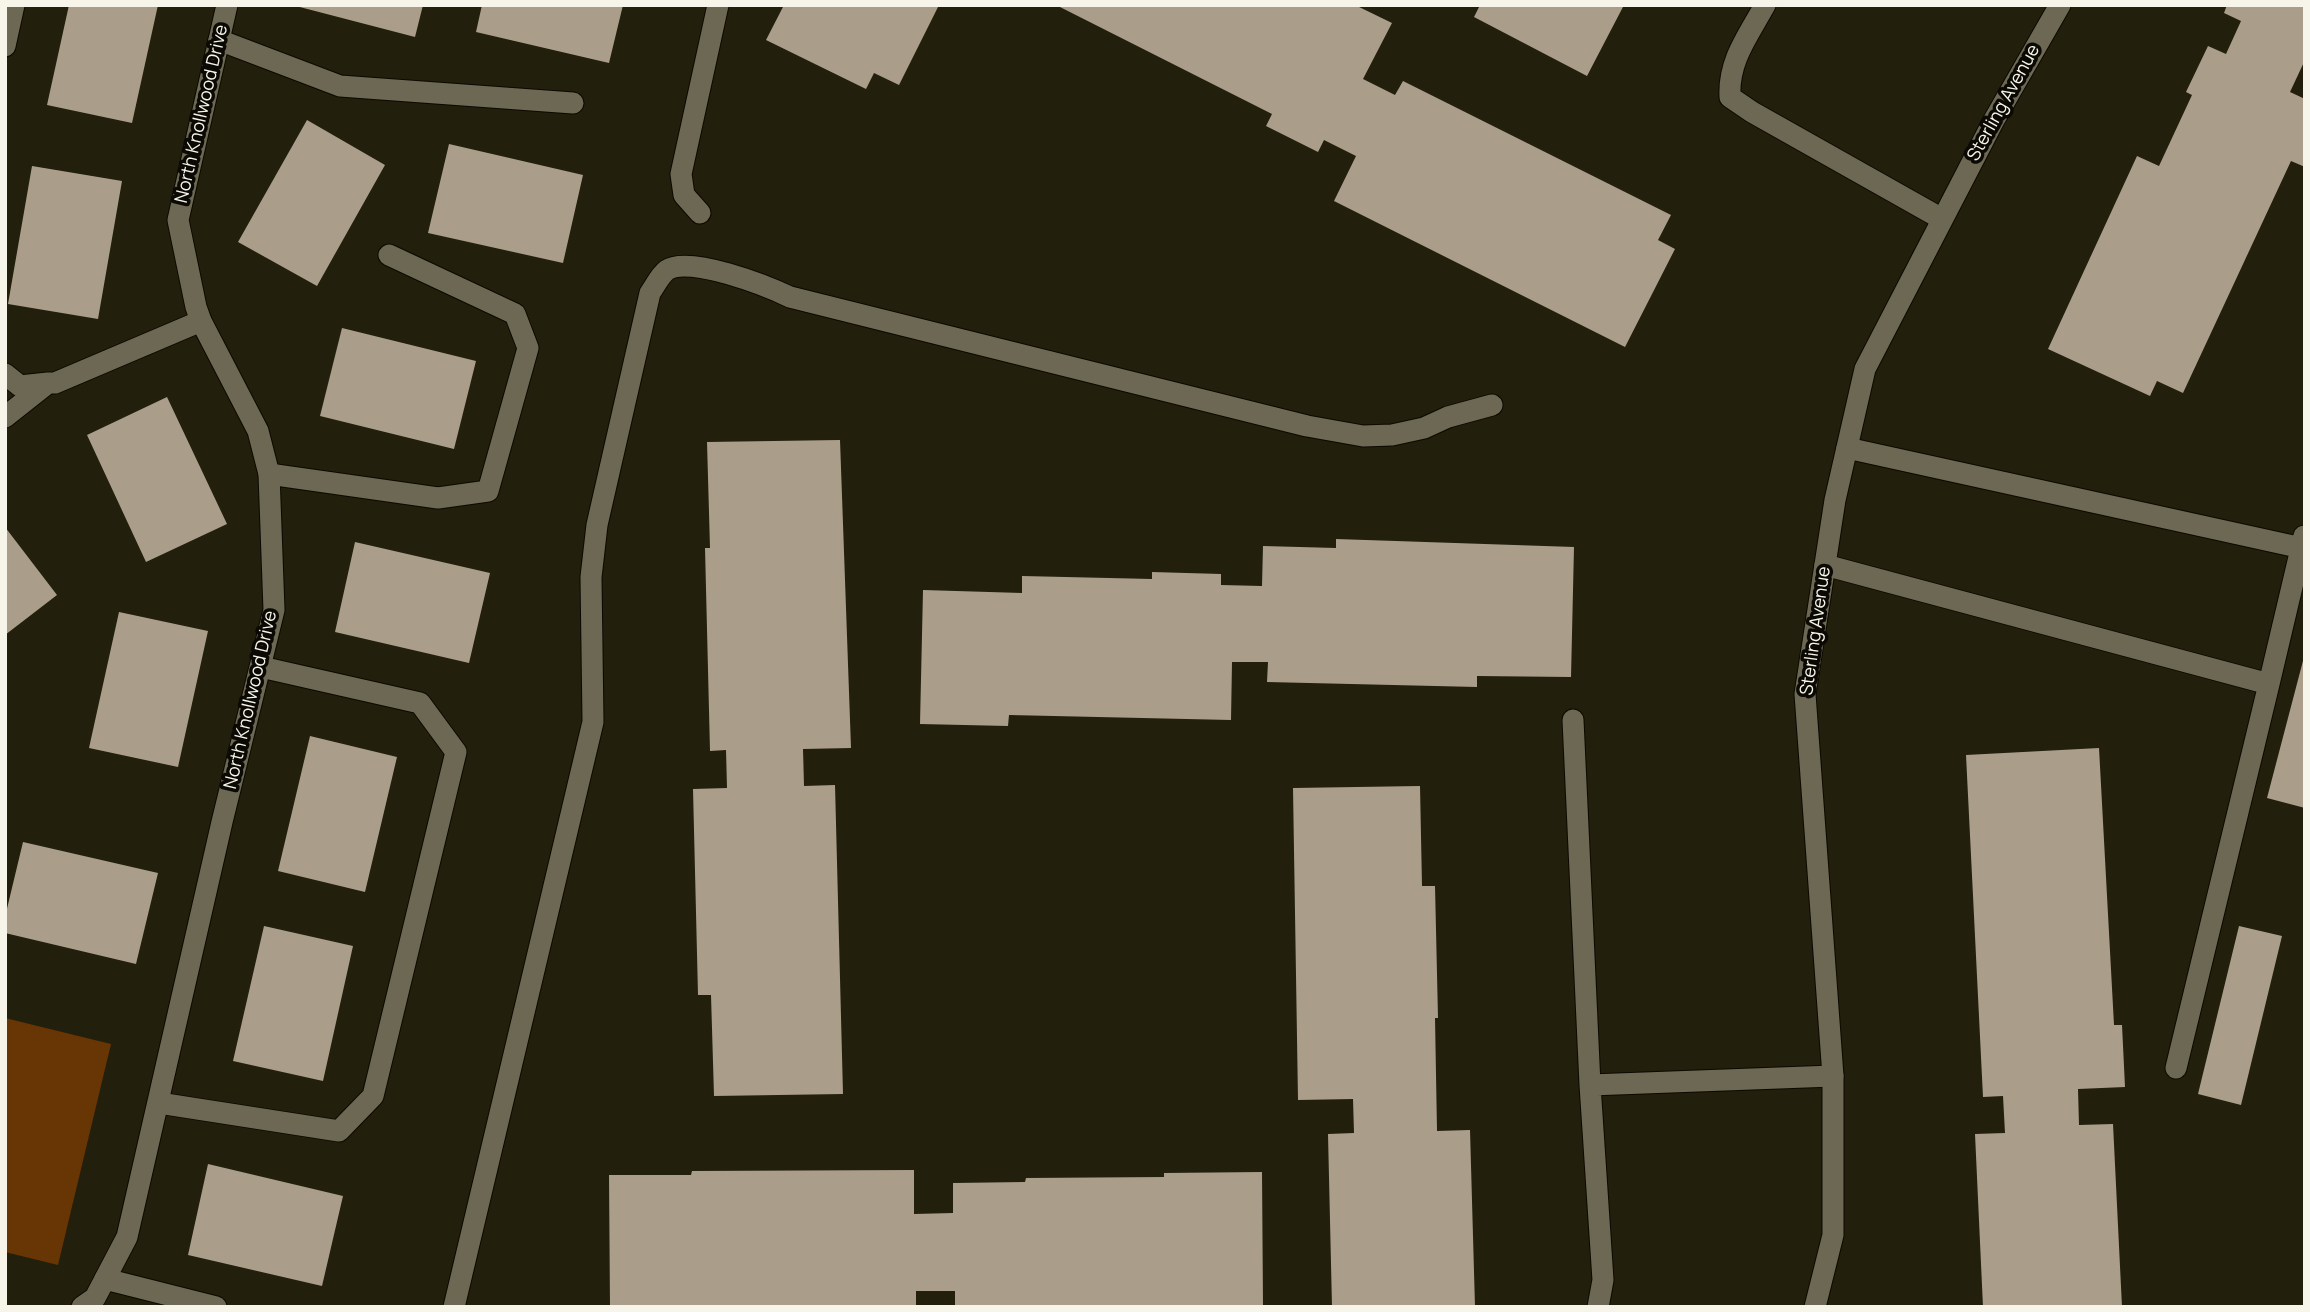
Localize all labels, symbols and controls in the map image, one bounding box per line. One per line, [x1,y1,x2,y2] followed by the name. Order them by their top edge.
[171,23,233,205] street label: North Knollwood Drive
[1963,41,2045,165] street label: Sterling Avenue
[1796,565,1836,697] street label: Sterling Avenue
[220,609,282,791] street label: North Knollwood Drive

